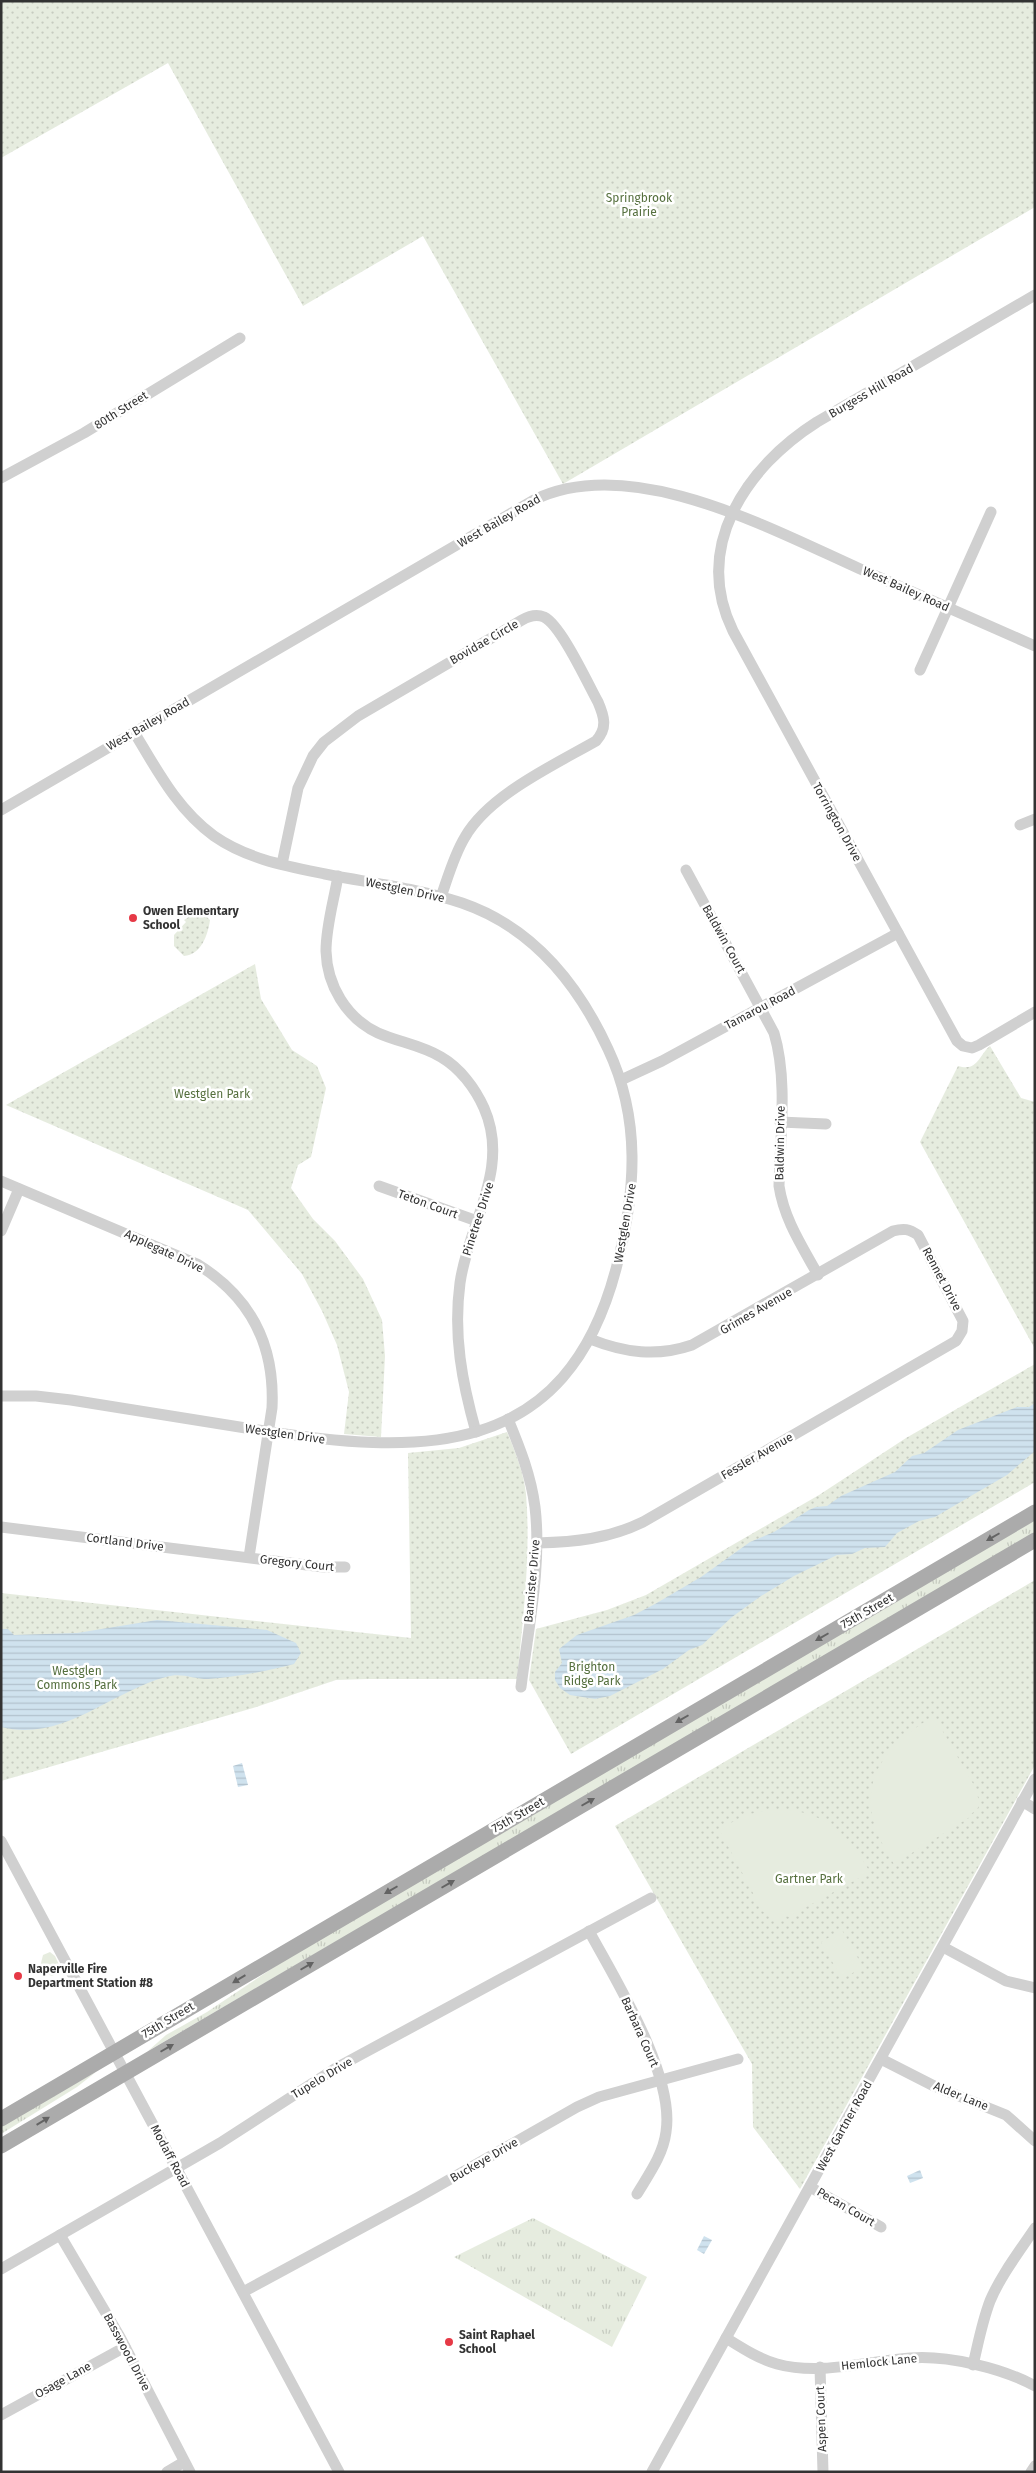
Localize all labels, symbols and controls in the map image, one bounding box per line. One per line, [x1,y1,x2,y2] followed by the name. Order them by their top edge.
[606,191,673,219] park label: Springbrook Prairie
[826,361,916,421] street label: Burgess Hill Road
[92,388,151,432] street label: 80th Street
[455,492,543,550] street label: West Bailey Road
[861,564,951,614] street label: West Bailey Road
[447,617,521,667] street label: Bovidae Circle
[104,695,192,753] street label: West Bailey Road
[810,780,864,864] street label: Torrington Drive
[364,875,446,905] street label: Westglen Drive
[699,902,749,976] street label: Baldwin Court
[143,904,240,932] place label: Owen Elementary School
[127,912,139,924] marker: Owen Elementary School
[722,983,798,1033] street label: Tamarou Road
[174,1087,251,1101] park label: Westglen Park
[772,1106,788,1180] street label: Baldwin Drive
[459,1180,497,1258] street label: Pinetree Drive
[611,1182,639,1264] street label: Westglen Drive
[396,1187,461,1222] street label: Teton Court
[122,1227,206,1275] street label: Applegate Drive
[919,1245,965,1313] street label: Rennet Drive
[717,1285,795,1337] street label: Grimes Avenue
[244,1421,326,1447] street label: Westglen Drive
[719,1430,795,1482] street label: Fessler Avenue
[86,1530,164,1554] street label: Cortland Drive
[986,1533,999,1542] one-way arrow
[521,1539,543,1623] street label: Bannister Drive
[259,1552,335,1574] street label: Gregory Court
[838,1590,896,1632] street label: 75th Street
[816,1633,829,1642] one-way arrow
[563,1660,621,1688] park label: Brighton Ridge Park
[37,1664,118,1692] park label: Westglen Commons Park
[676,1715,689,1724] one-way arrow
[489,1794,547,1836] street label: 75th Street
[581,1797,595,1806] one-way arrow
[775,1872,844,1886] park label: Gartner Park
[441,1879,454,1888] one-way arrow
[384,1885,397,1894] one-way arrow
[301,1961,314,1970] one-way arrow
[28,1962,153,1990] place label: Naperville Fire Department Station #8
[12,1970,24,1982] marker: Naperville Fire Department Station #8
[232,1974,245,1983] one-way arrow
[618,1995,662,2070] street label: Barbara Court
[139,1999,197,2041] street label: 75th Street
[161,2043,174,2052] one-way arrow
[289,2054,355,2102] street label: Tupelo Drive
[813,2078,875,2174] street label: West Gartner Road
[932,2079,990,2113] street label: Alder Lane
[37,2117,50,2126] one-way arrow
[148,2122,192,2190] street label: Modaff Road
[447,2135,521,2185] street label: Buckeye Drive
[814,2185,878,2230] street label: Pecan Court
[101,2311,153,2393] street label: Basswood Drive
[459,2328,535,2356] place label: Saint Raphael School
[443,2336,455,2348] marker: Saint Raphael School
[840,2351,918,2373] street label: Hemlock Lane
[33,2359,93,2401] street label: Osage Lane
[813,2385,829,2452] street label: Aspen Court

